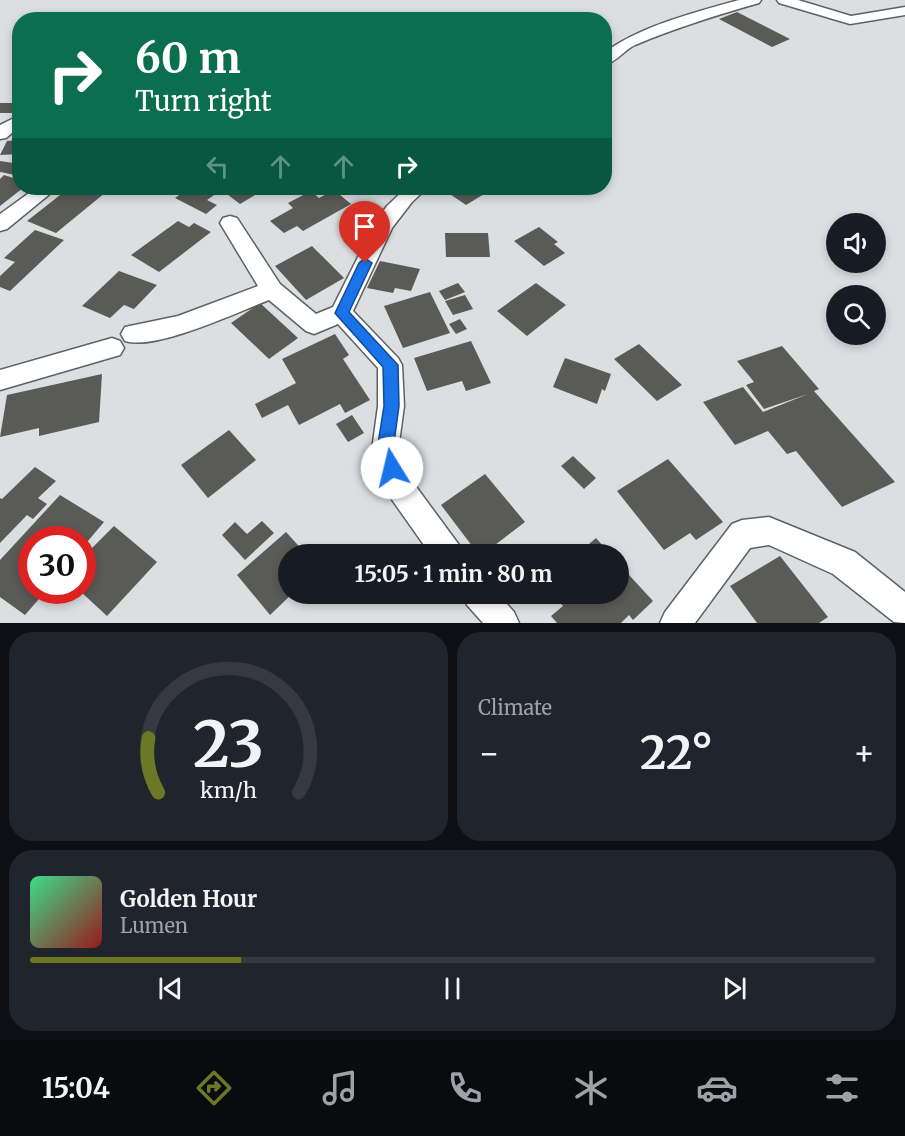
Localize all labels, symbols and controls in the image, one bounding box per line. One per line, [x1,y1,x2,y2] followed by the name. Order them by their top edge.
[135,32,241,84] text: 60 m
[36,36,114,114] icon: right
[135,84,272,118] text: Turn right
[201,150,234,183] icon: left
[264,150,297,183] icon: ahead
[327,150,360,183] icon: ahead
[390,150,423,183] icon: right
[339,201,390,263] pin
[348,210,381,243] icon: arrive
[826,213,886,345] map controls
[826,213,886,273] button: sound
[826,285,886,345] button: search
[360,436,424,500] position arrow
[18,526,96,604] speed limit sign: 30
[355,560,552,588] text: 15:05 · 1 min · 80 m
[478,695,552,720] text: Climate
[193,706,264,784] text: 23
[640,725,713,781] text: 22°
[478,733,500,774] text: −
[853,733,875,774] text: +
[200,778,257,805] text: km/h
[120,885,257,913] text: Golden Hour
[120,913,188,938] text: Lumen
[154,972,187,1005] icon: previous
[436,972,469,1005] icon: pause
[718,972,751,1005] icon: next
[193,1067,235,1109] icon: directions
[319,1067,361,1109] icon: music
[444,1067,486,1109] icon: phone
[570,1067,612,1109] icon: climate
[696,1067,738,1109] icon: car
[821,1067,863,1109] icon: filters
[42,1071,110,1105] text: 15:04

